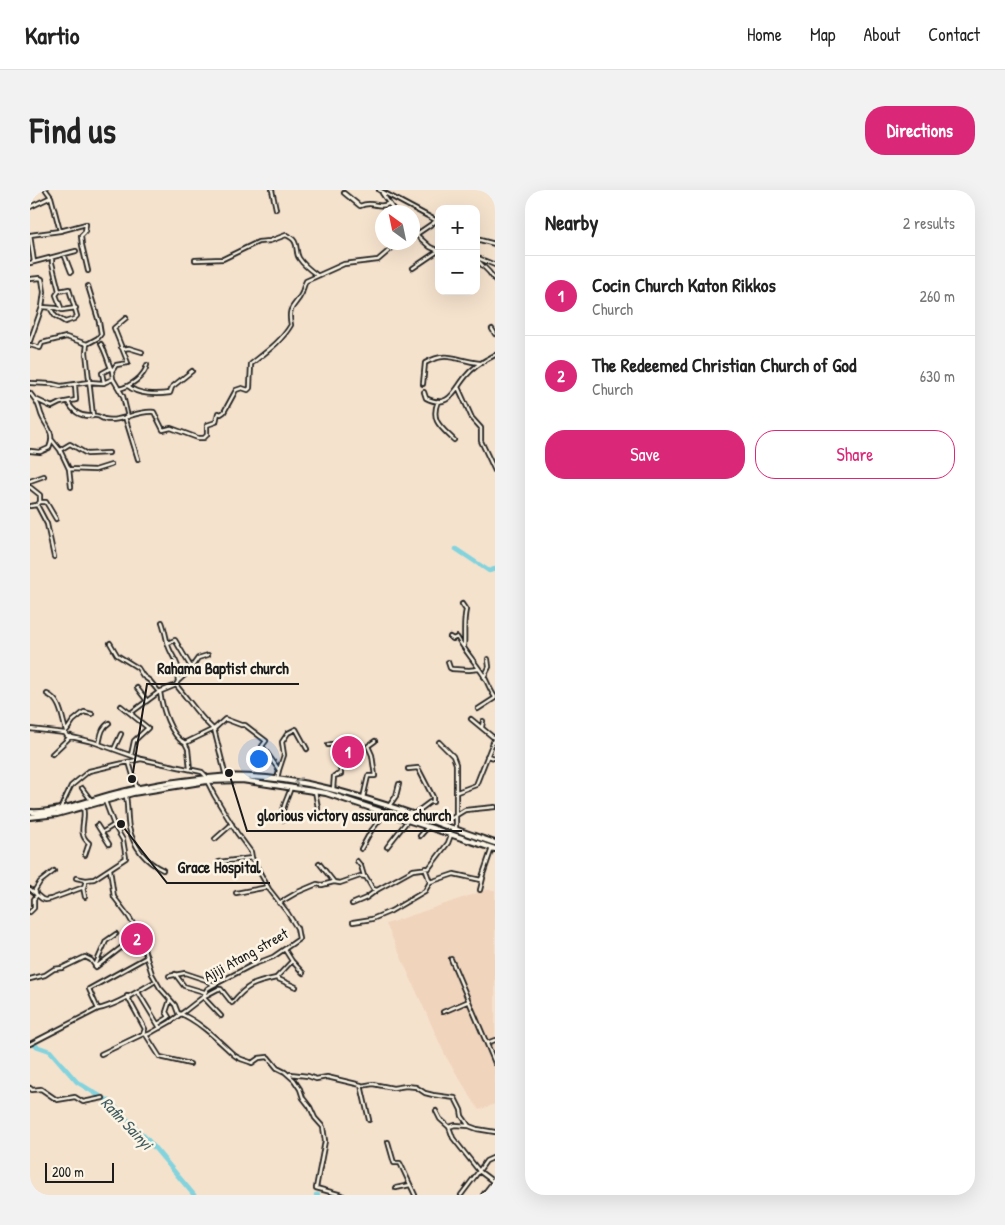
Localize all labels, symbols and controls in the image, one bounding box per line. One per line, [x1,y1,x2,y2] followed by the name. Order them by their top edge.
[25,19,80,51] text: Kartio
[747,22,782,47] text: Home
[810,22,835,47] text: Map
[863,22,900,47] text: About
[928,22,980,47] text: Contact
[865,106,975,155] button: Directions
[30,107,116,154] text: Find us
[375,205,420,250] north arrow
[435,205,480,295] map controls
[435,205,480,250] button: +
[545,208,598,237] text: Nearby
[903,212,955,234] text: 2 results
[435,250,480,295] button: −
[592,272,776,298] text: Cocin Church Katon Rikkos
[558,285,564,307] text: 1
[919,285,955,307] text: 260 m
[592,298,633,320] text: Church
[592,352,856,378] text: The Redeemed Christian Church of God
[557,365,565,387] text: 2
[920,365,955,387] text: 630 m
[592,378,633,400] text: Church
[545,430,745,479] button: Save
[755,430,955,479] button: Share
[147,653,299,684] callout: Rahama Baptist church
[157,657,289,680] text: Rahama Baptist church
[332,733,364,771] pin: 1
[246,746,272,772] your location
[294,778,303,788] one-way arrow
[247,800,462,831] callout: glorious victory assurance church
[257,804,451,827] text: glorious victory assurance church
[167,852,270,883] callout: Grace Hospital
[178,856,261,879] text: Grace Hospital
[121,920,153,958] pin: 2
[200,922,293,986] street label: Ajiji Atang street
[96,1092,159,1155] water label: Rafin Sainyi
[45,1160,114,1183] scale bar
[52,1162,84,1181] text: 200 m

